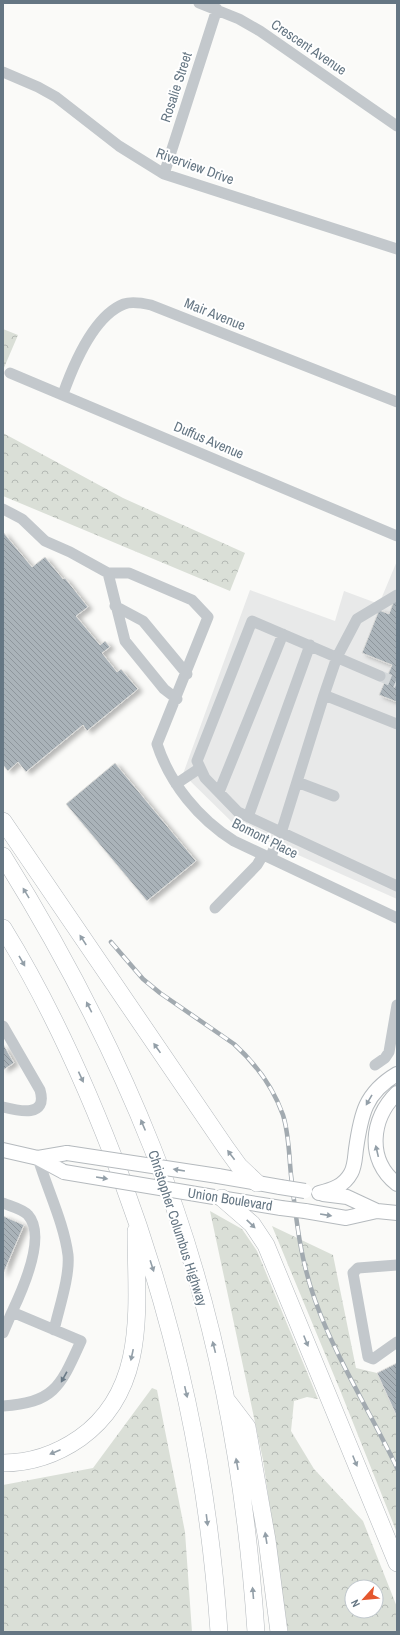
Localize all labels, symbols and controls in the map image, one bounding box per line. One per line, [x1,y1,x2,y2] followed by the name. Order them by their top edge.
[268,15,350,79] street label: Crescent Avenue
[156,50,196,124] street label: Rosalie Street
[154,144,236,188] street label: Riverview Drive
[182,294,248,334] street label: Mair Avenue
[171,417,247,463] street label: Duffus Avenue
[229,814,301,862] street label: Bomont Place
[23,888,30,899] one-way arrow
[79,935,87,945] one-way arrow
[19,956,26,967] one-way arrow
[86,1001,92,1013] one-way arrow
[153,1042,161,1053] one-way arrow
[78,1072,84,1083] one-way arrow
[365,1094,372,1106] one-way arrow
[140,1120,146,1131] one-way arrow
[374,1145,380,1157] one-way arrow
[144,1148,212,1308] street label: Christopher Columbus Highway
[226,1149,235,1160] one-way arrow
[173,1167,185,1173] one-way arrow
[96,1176,108,1182] one-way arrow
[186,1183,274,1215] street label: Union Boulevard
[320,1212,332,1218] one-way arrow
[246,1219,256,1229] one-way arrow
[149,1260,155,1272] one-way arrow
[303,1336,309,1348] one-way arrow
[210,1341,216,1353] one-way arrow
[129,1349,135,1361] one-way arrow
[61,1371,68,1383] one-way arrow
[183,1385,189,1398] one-way arrow
[49,1449,60,1455] one-way arrow
[353,1456,359,1468] one-way arrow
[234,1458,240,1470] one-way arrow
[204,1514,211,1526] one-way arrow
[263,1532,269,1544] one-way arrow
[344,1579,384,1619] north arrow
[249,1587,256,1599] one-way arrow
[347,1597,363,1610] text: N

